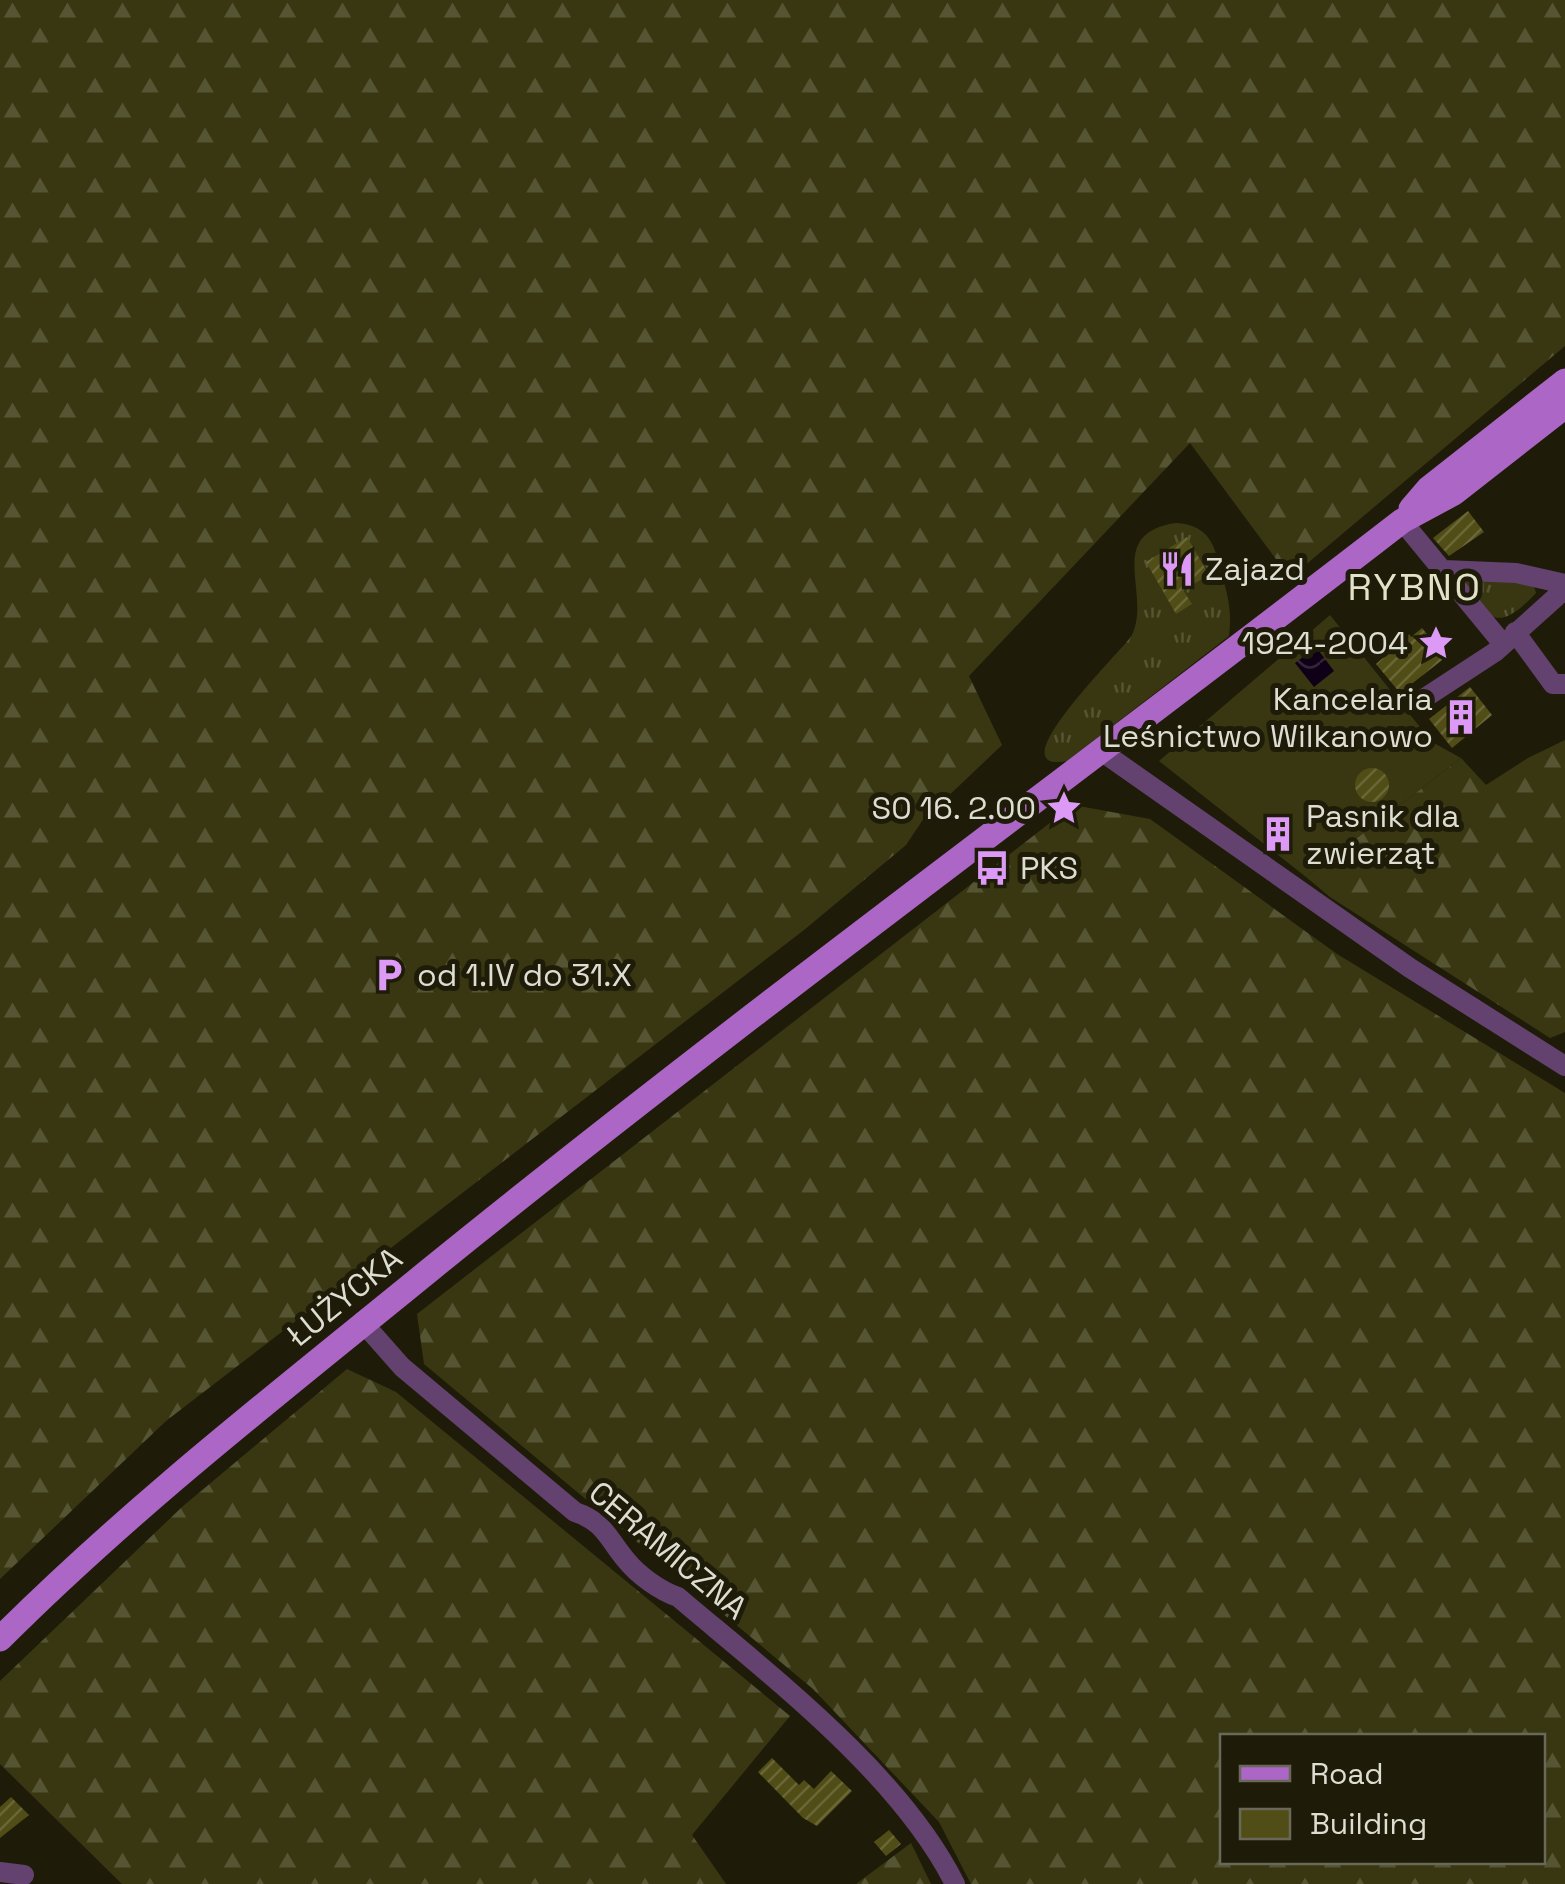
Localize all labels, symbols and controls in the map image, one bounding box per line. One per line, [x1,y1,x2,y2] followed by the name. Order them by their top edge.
[1205,549,1305,589] place label: Zajazd
[1158,550,1196,588] restaurant icon: Zajazd
[1348,563,1482,611] district label: RYBNO
[1242,623,1408,663] place label: 1924-2004
[1417,624,1455,662] place icon: 1924-2004
[1103,679,1433,756] place label: Kancelaria Leśnictwo Wilkanowo
[1442,698,1480,736] building icon: Kancelaria Leśnictwo Wilkanowo
[872,788,1036,828] place label: S0 16. 2.00
[1045,789,1083,827] place icon: S0 16. 2.00
[1306,796,1460,873] place label: Pasnik dla zwierząt
[1259,815,1297,853] building icon: Pasnik dla zwierząt
[1020,848,1078,888] place label: PKS
[973,849,1011,887] bus stop icon: PKS
[417,955,632,995] place label: od 1.IV do 31.X
[370,956,408,994] parking icon: od 1.IV do 31.X
[278,1238,410,1356] street label: ŁUŻYCKA
[581,1472,755,1628] street label: CERAMICZNA
[1220,1734,1545,1864] legend
[1310,1754,1384,1793] text: Road
[1310,1804,1427,1843] text: Building

